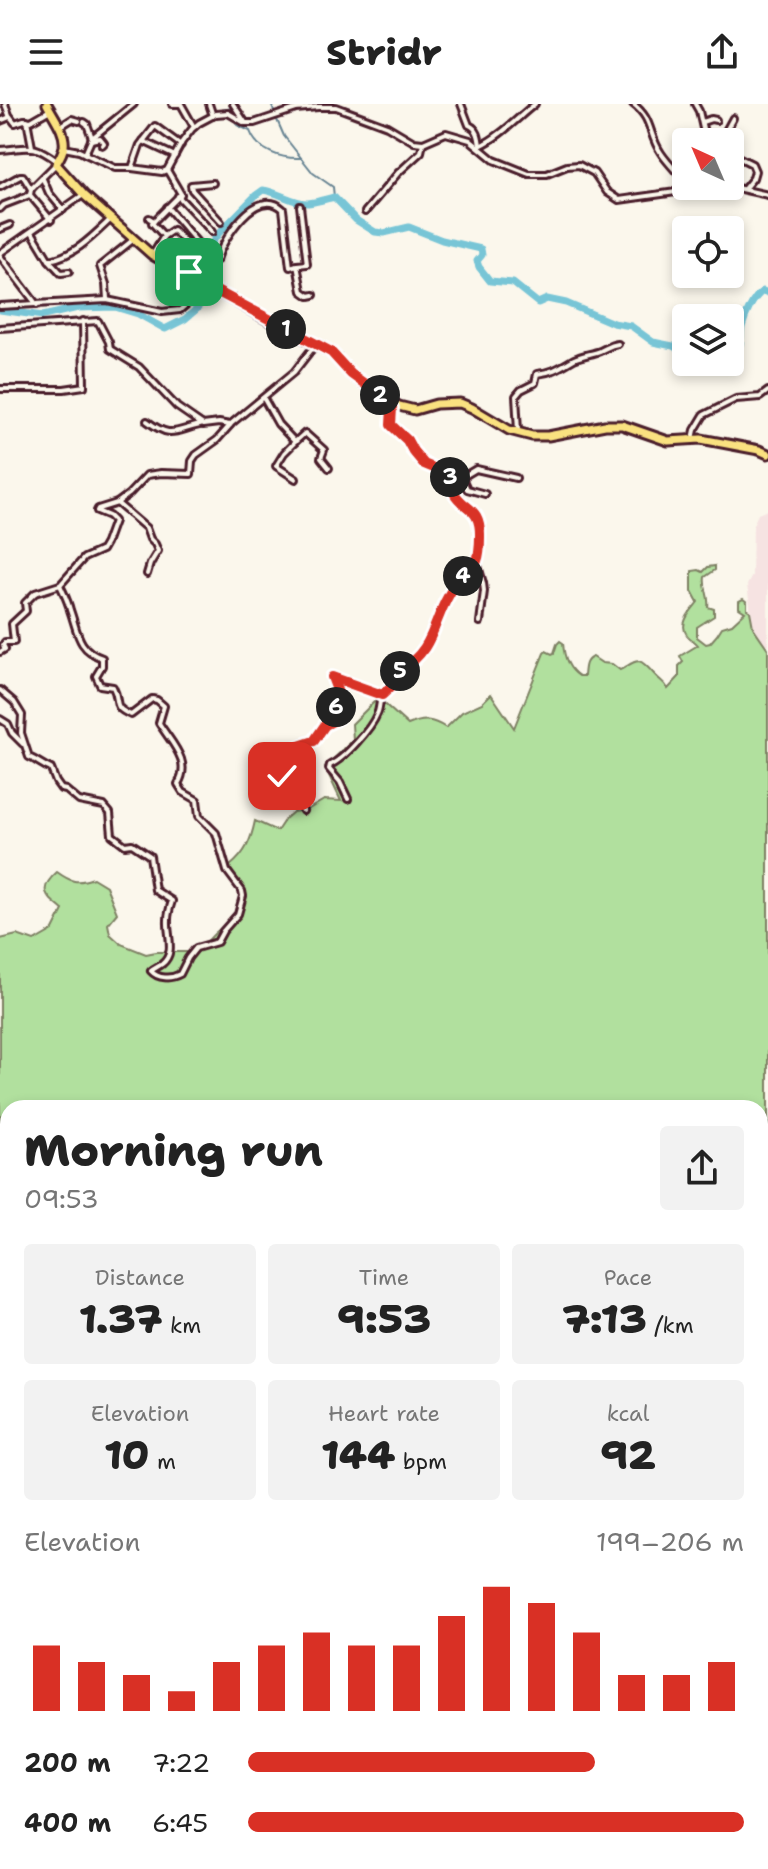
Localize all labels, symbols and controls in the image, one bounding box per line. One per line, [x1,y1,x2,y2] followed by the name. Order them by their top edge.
[326,28,442,77] text: Stridr
[24,30,68,74] icon: menu
[700,30,744,74] icon: share
[672,128,744,200] north arrow
[672,128,744,376] map controls
[672,216,744,288] button: locate
[155,238,223,306] pin
[167,250,211,294] icon: arrive
[672,304,744,376] button: layers
[266,309,306,349] pin: 1
[281,314,291,343] text: 1
[360,375,400,415] pin: 2
[372,380,388,409] text: 2
[430,457,470,497] pin: 3
[442,462,458,491] text: 3
[443,556,483,596] pin: 4
[455,561,471,590] text: 4
[380,651,420,691] pin: 5
[393,656,407,685] text: 5
[316,687,356,727] pin: 6
[328,692,344,721] text: 6
[248,742,316,810] pin
[260,754,304,798] icon: check
[24,1121,323,1180] text: Morning run
[660,1126,744,1210] button: share
[24,1181,99,1216] text: 09:53
[95,1263,185,1292] text: Distance
[359,1263,409,1292] text: Time
[604,1263,652,1292] text: Pace
[79,1292,163,1346] text: 1.37
[337,1292,431,1346] text: 9:53
[562,1292,647,1346] text: 7:13
[163,1311,201,1340] text: km
[647,1311,694,1340] text: /km
[91,1399,189,1428] text: Elevation
[328,1399,440,1428] text: Heart rate
[607,1399,649,1428] text: kcal
[104,1428,149,1482] text: 10
[321,1428,395,1482] text: 144
[600,1428,656,1482] text: 92
[149,1447,176,1476] text: m
[395,1447,447,1476] text: bpm
[24,1524,140,1559] text: Elevation
[596,1524,744,1559] text: 199–206 m
[24,1745,111,1780] text: 200 m
[152,1745,210,1780] text: 7:22
[24,1805,111,1840] text: 400 m
[152,1805,208,1840] text: 6:45

